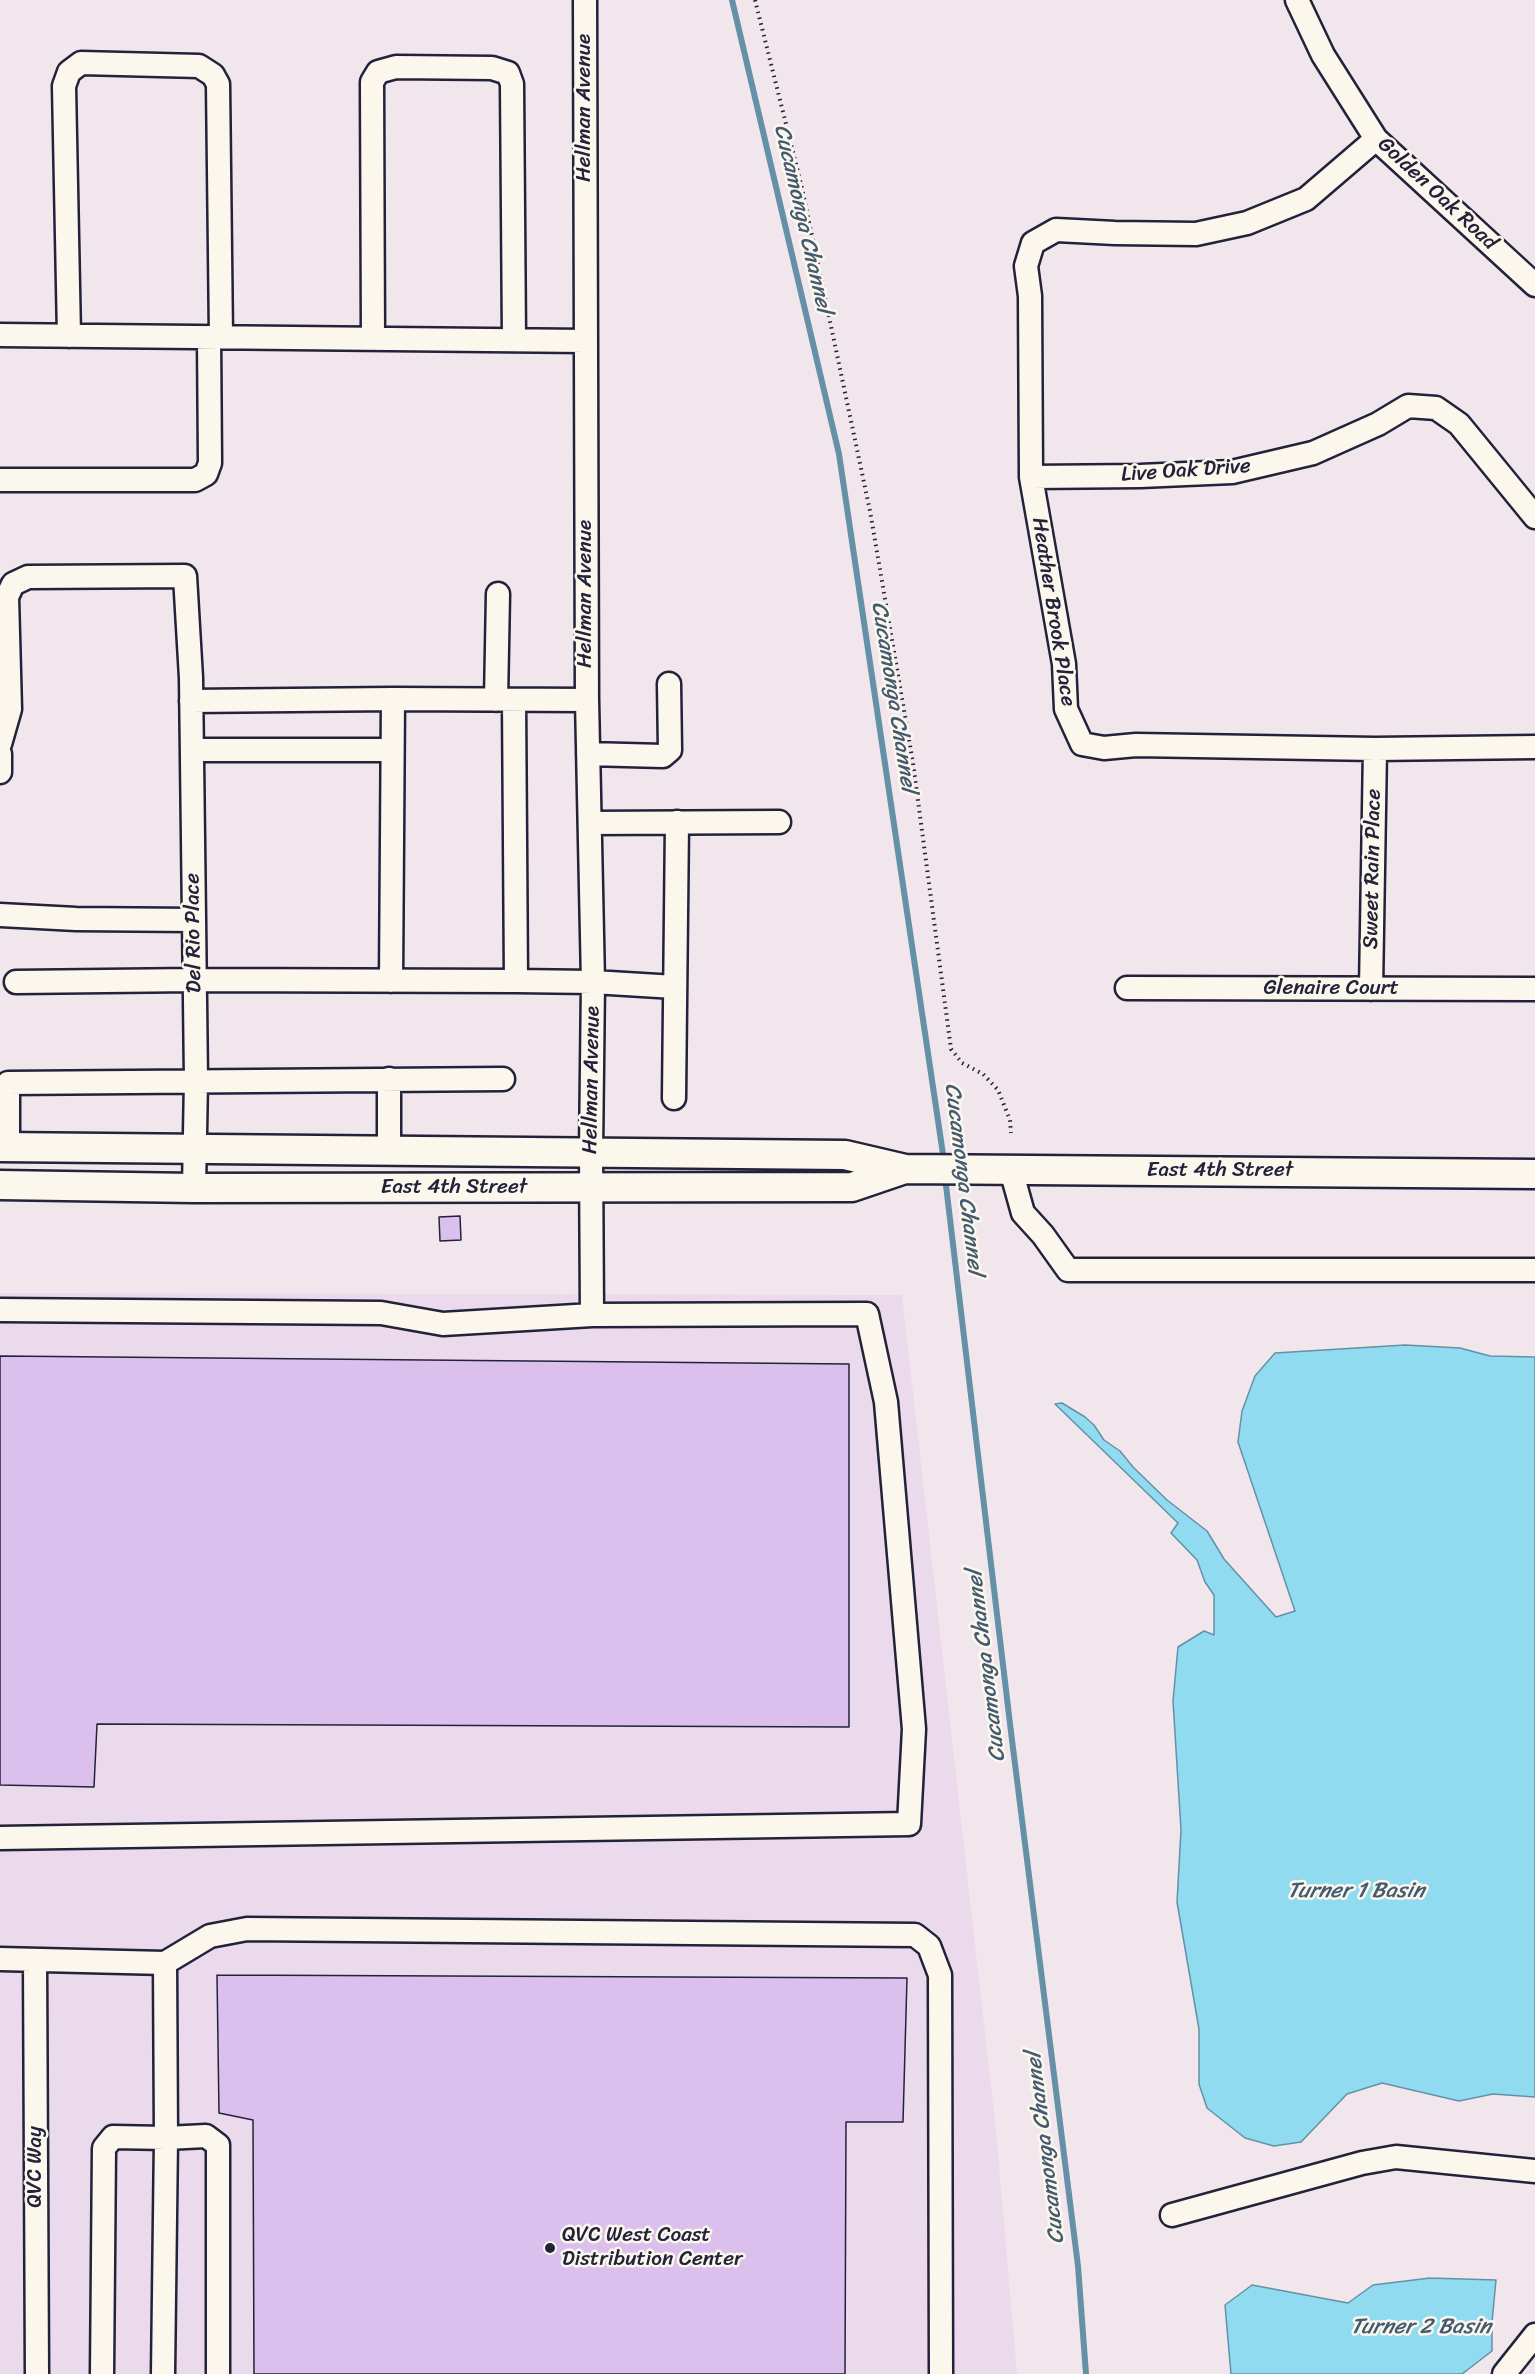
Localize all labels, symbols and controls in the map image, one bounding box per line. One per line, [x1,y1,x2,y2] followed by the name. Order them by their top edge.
[572,34,598,182] street label: Hellman Avenue
[767,122,837,316] water label: Cucamonga Channel
[1372,132,1502,256] street label: Golden Oak Road
[1120,454,1252,488] street label: Live Oak Drive
[1026,516,1080,708] street label: Heather Brook Place
[573,520,599,668] street label: Hellman Avenue
[865,600,921,794] water label: Cucamonga Channel
[1359,789,1387,949] street label: Sweet Rain Place
[180,873,208,993] street label: Del Rio Place
[1263,976,1399,1002] street label: Glenaire Court
[578,1006,606,1154] street label: Hellman Avenue
[938,1082,988,1276] water label: Cucamonga Channel
[1147,1158,1293,1184] street label: East 4th Street
[381,1175,527,1201] street label: East 4th Street
[962,1569,1012,1763] water label: Cucamonga Channel
[1287,1878,1425,1904] water label: Turner 1 Basin
[1021,2051,1071,2245] water label: Cucamonga Channel
[23,2126,49,2208] street label: QVC Way
[562,2223,743,2273] place label: QVC West Coast Distribution Center
[543,2241,557,2255] marker: QVC West Coast Distribution Center
[1351,2314,1491,2340] water label: Turner 2 Basin

